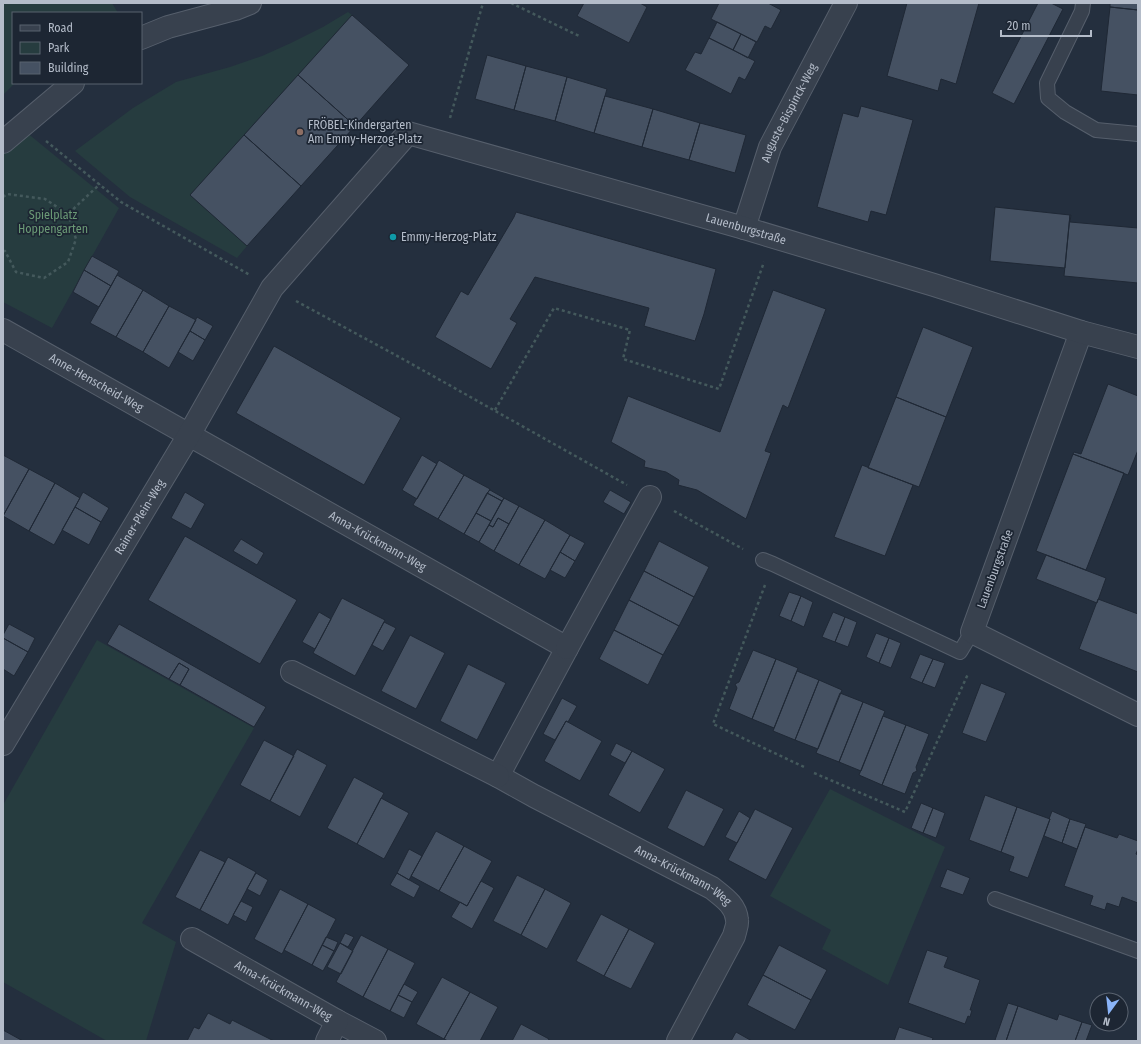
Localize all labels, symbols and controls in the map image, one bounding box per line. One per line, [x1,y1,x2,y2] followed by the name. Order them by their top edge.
[12,12,142,84] legend
[1001,12,1091,38] scale bar
[1007,19,1031,33] text: 20 m
[48,21,73,35] text: Road
[48,41,70,55] text: Park
[48,61,89,75] text: Building
[759,61,820,164] street label: Auguste-Bispinck-Weg
[308,116,422,146] place label: FRÖBEL-Kindergarten Am Emmy-Herzog-Platz
[295,127,305,137] marker: FRÖBEL-Kindergarten Am Emmy-Herzog-Platz
[18,208,88,236] park label: Spielplatz Hoppengarten
[704,211,788,247] street label: Lauenburgstraße
[401,230,497,244] place label: Emmy-Herzog-Platz
[388,232,398,242] marker: Emmy-Herzog-Platz
[47,350,146,415] street label: Anne-Henscheid-Weg
[112,477,168,557] street label: Rainer-Plein-Weg
[326,508,429,574] street label: Anna-Krückmann-Weg
[974,528,1016,610] street label: Lauenburgstraße
[632,842,735,908] street label: Anna-Krückmann-Weg
[232,958,335,1024] street label: Anna-Krückmann-Weg
[1089,992,1129,1032] north arrow
[1102,1014,1111,1028] text: N

